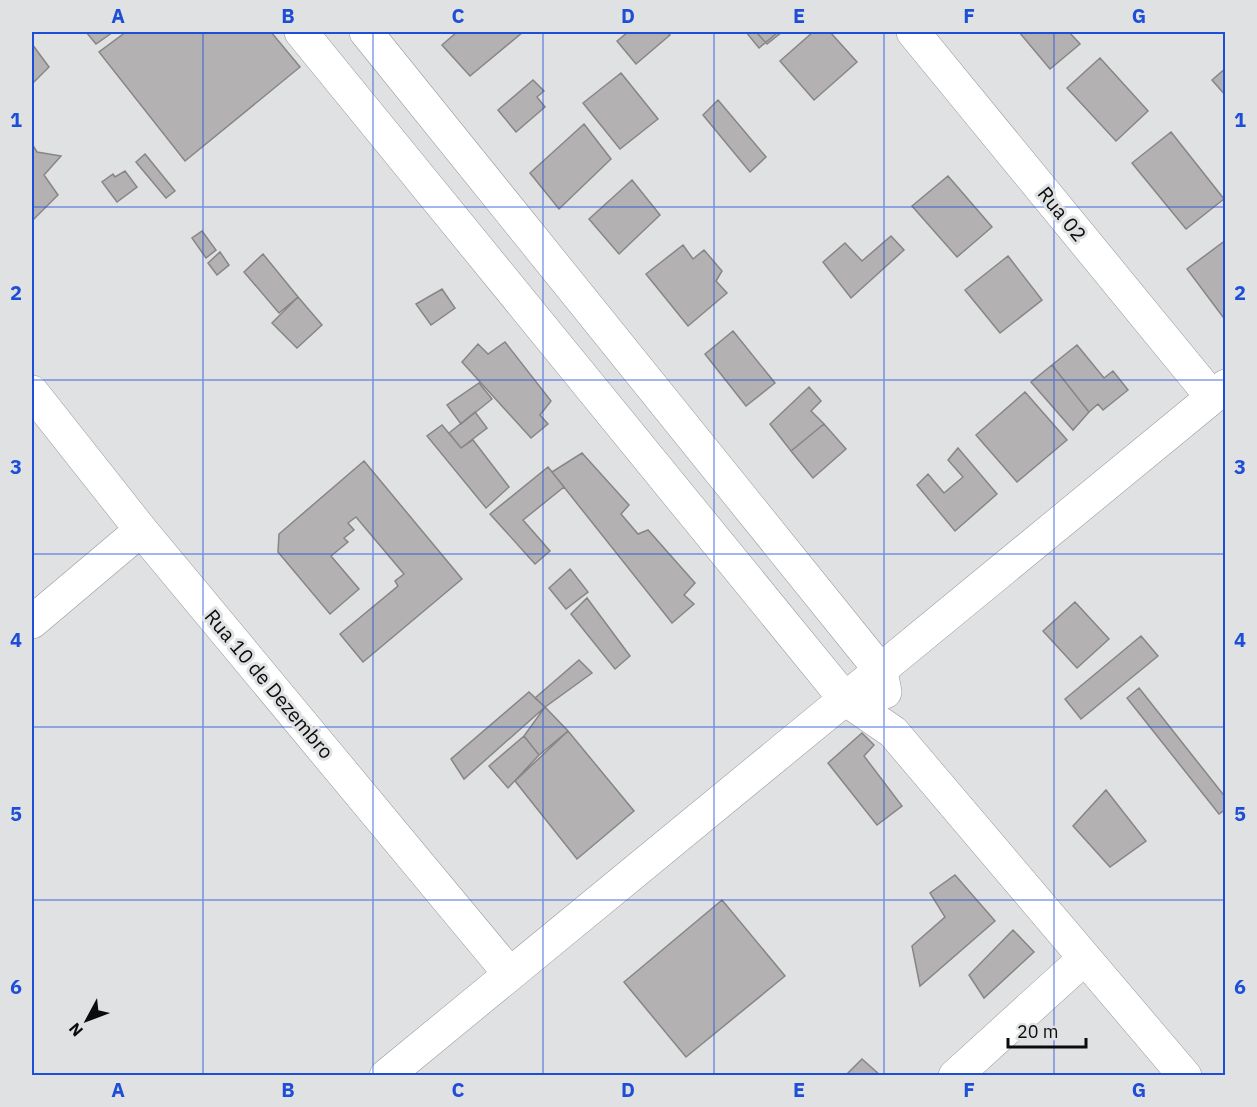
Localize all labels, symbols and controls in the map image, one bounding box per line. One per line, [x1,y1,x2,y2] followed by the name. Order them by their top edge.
[111,2,125,29] text: A
[281,2,295,29] text: B
[451,2,465,29] text: C
[621,2,635,29] text: D
[793,2,805,29] text: E
[963,2,975,29] text: F
[1132,2,1146,29] text: G
[10,106,22,133] text: 1
[1234,106,1246,133] text: 1
[1032,180,1093,247] street label: Rua 02
[10,279,22,306] text: 2
[1234,279,1246,306] text: 2
[10,453,22,480] text: 3
[1234,453,1246,480] text: 3
[199,603,340,764] street label: Rua 10 de Dezembro
[10,626,22,653] text: 4
[1234,626,1246,653] text: 4
[10,800,22,827] text: 5
[1234,800,1246,827] text: 5
[10,973,22,1000] text: 6
[1234,973,1246,1000] text: 6
[57,990,117,1050] north arrow
[1008,1011,1086,1049] scale bar
[64,1019,87,1041] text: N
[1017,1020,1059,1043] text: 20 m
[111,1076,125,1103] text: A
[281,1076,295,1103] text: B
[451,1076,465,1103] text: C
[621,1076,635,1103] text: D
[793,1076,805,1103] text: E
[963,1076,975,1103] text: F
[1132,1076,1146,1103] text: G

